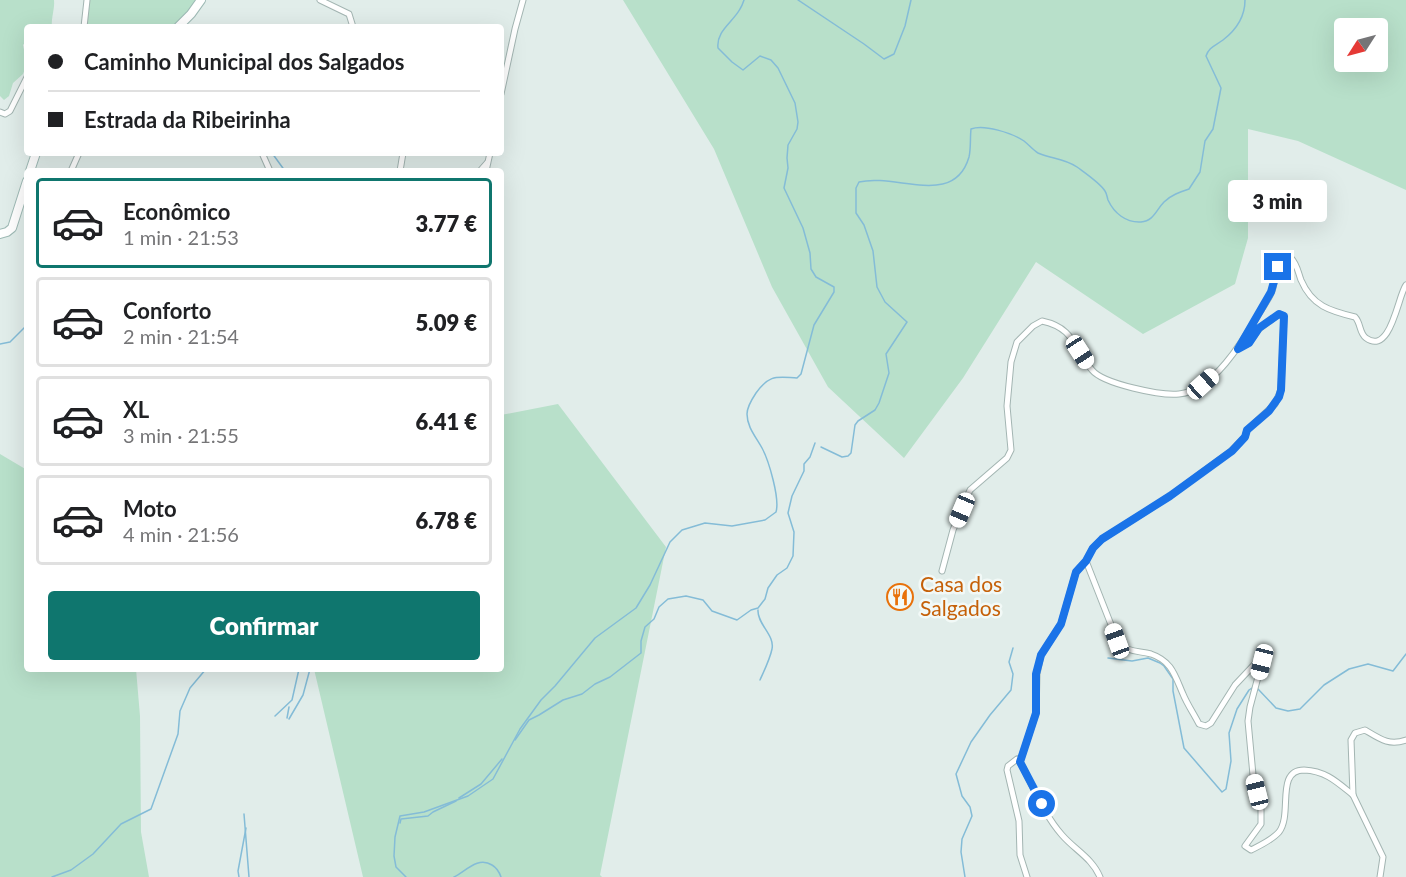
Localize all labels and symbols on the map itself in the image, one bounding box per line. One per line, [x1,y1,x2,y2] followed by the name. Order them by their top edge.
[1334,18,1388,72] north arrow
[1228,180,1328,222] callout: 3 min
[1264,253,1291,280] route end
[1063,332,1097,372] car
[1184,365,1222,403] car
[947,490,977,530] car
[920,571,1002,620] place label: Casa dos Salgados
[885,582,915,612] restaurant icon: Casa dos Salgados
[1102,621,1132,661] car
[1249,642,1275,682] car
[1244,772,1270,812] car
[1028,790,1055,817] route start

